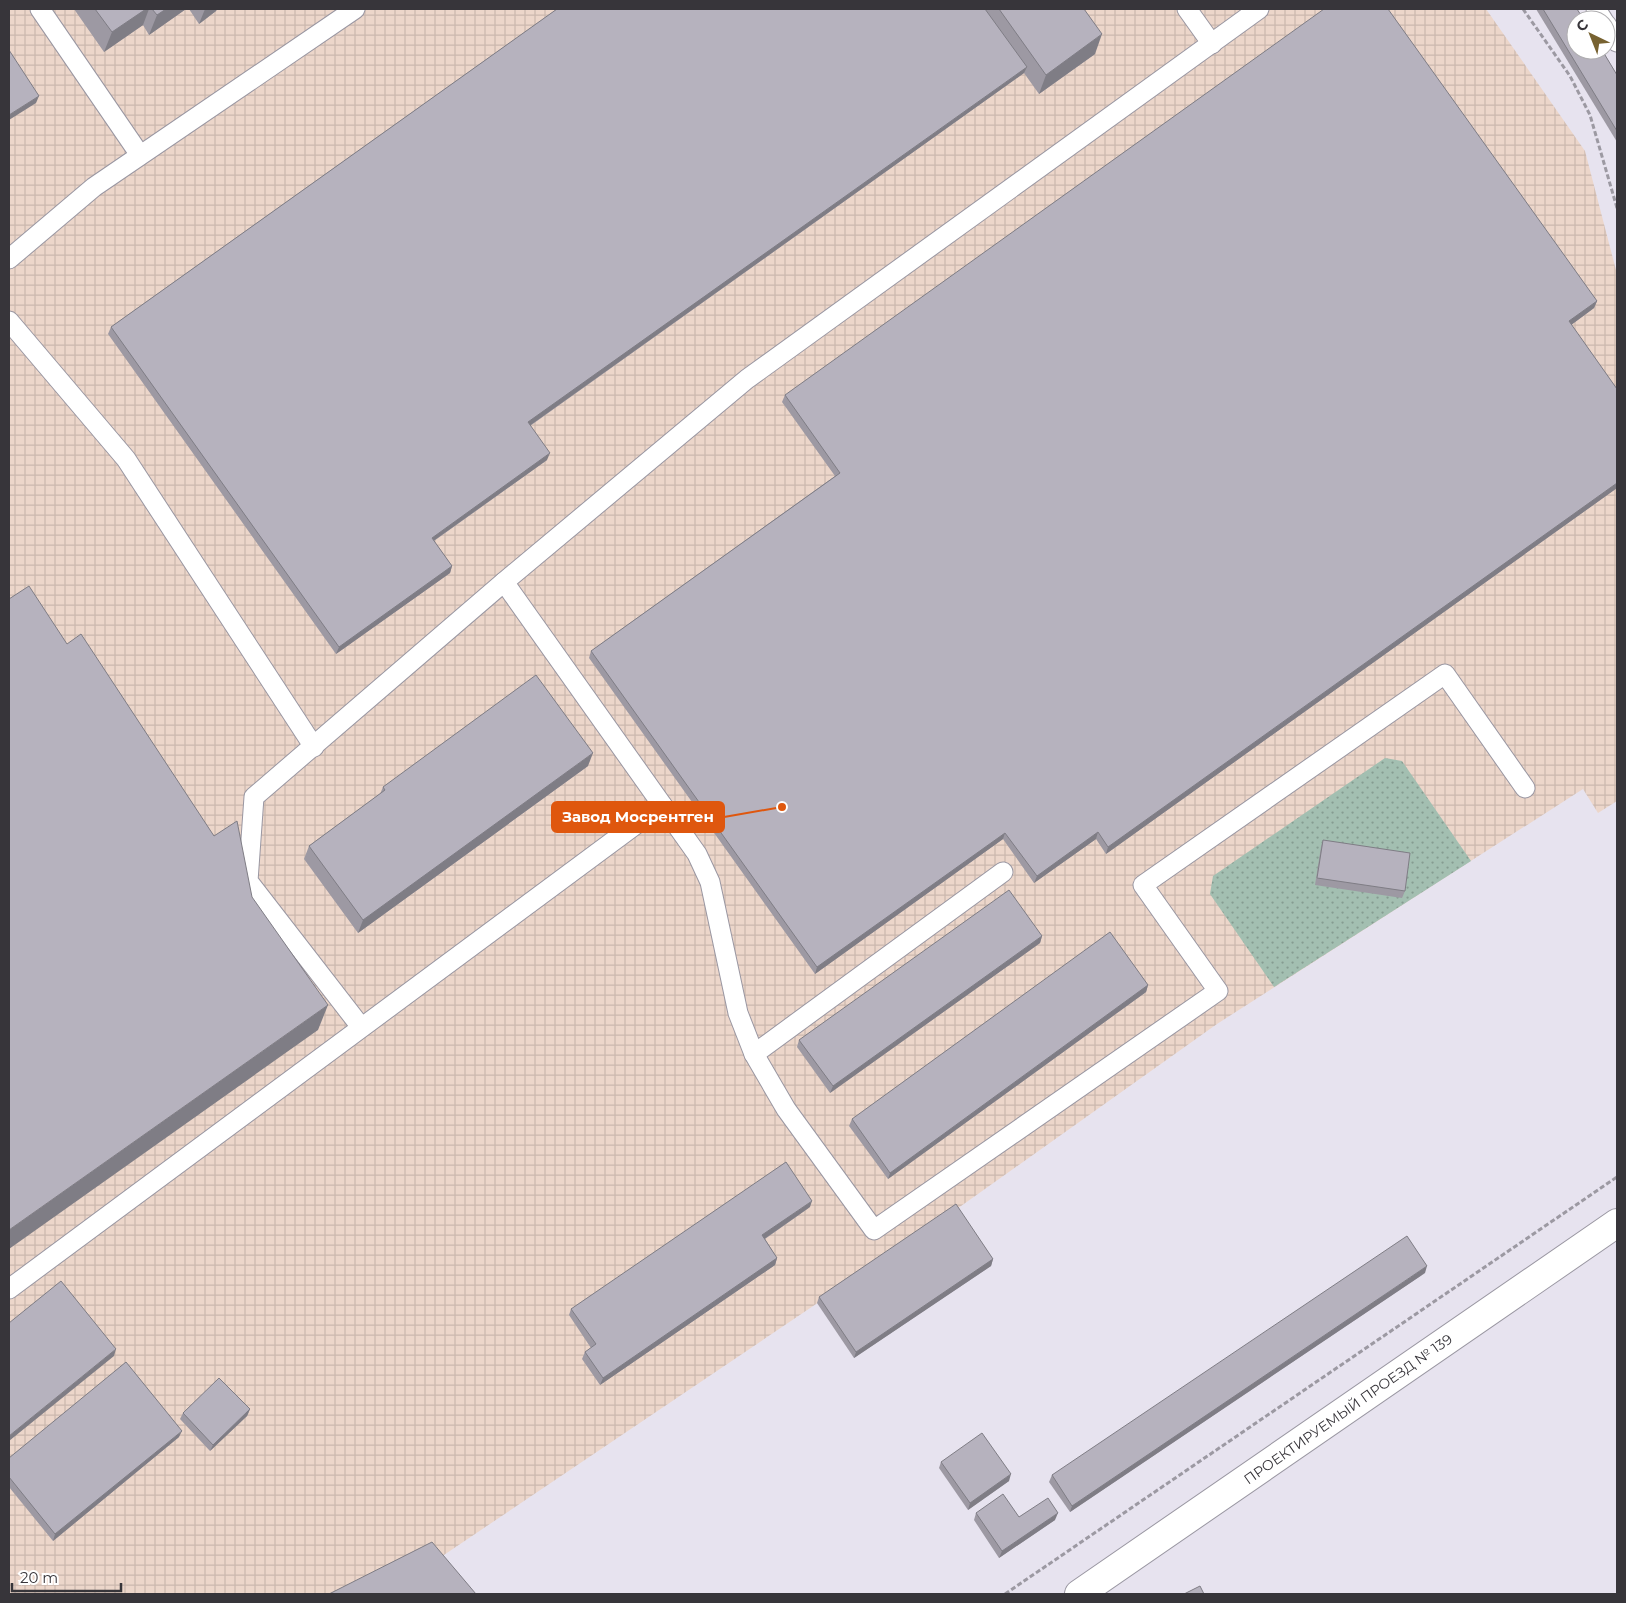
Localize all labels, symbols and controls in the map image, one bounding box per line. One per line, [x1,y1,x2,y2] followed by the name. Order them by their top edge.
[1566,10,1616,60] north arrow
[1572,15,1592,36] text: С
[552,802,724,832] callout: Завод Мосрентген
[561,807,714,826] text: Завод Мосрентген
[1240,1330,1456,1488] street label: ПРОЕКТИРУЕМЫЙ ПРОЕЗД № 139
[12,1560,121,1592] scale bar
[20,1568,58,1587] text: 20 m

